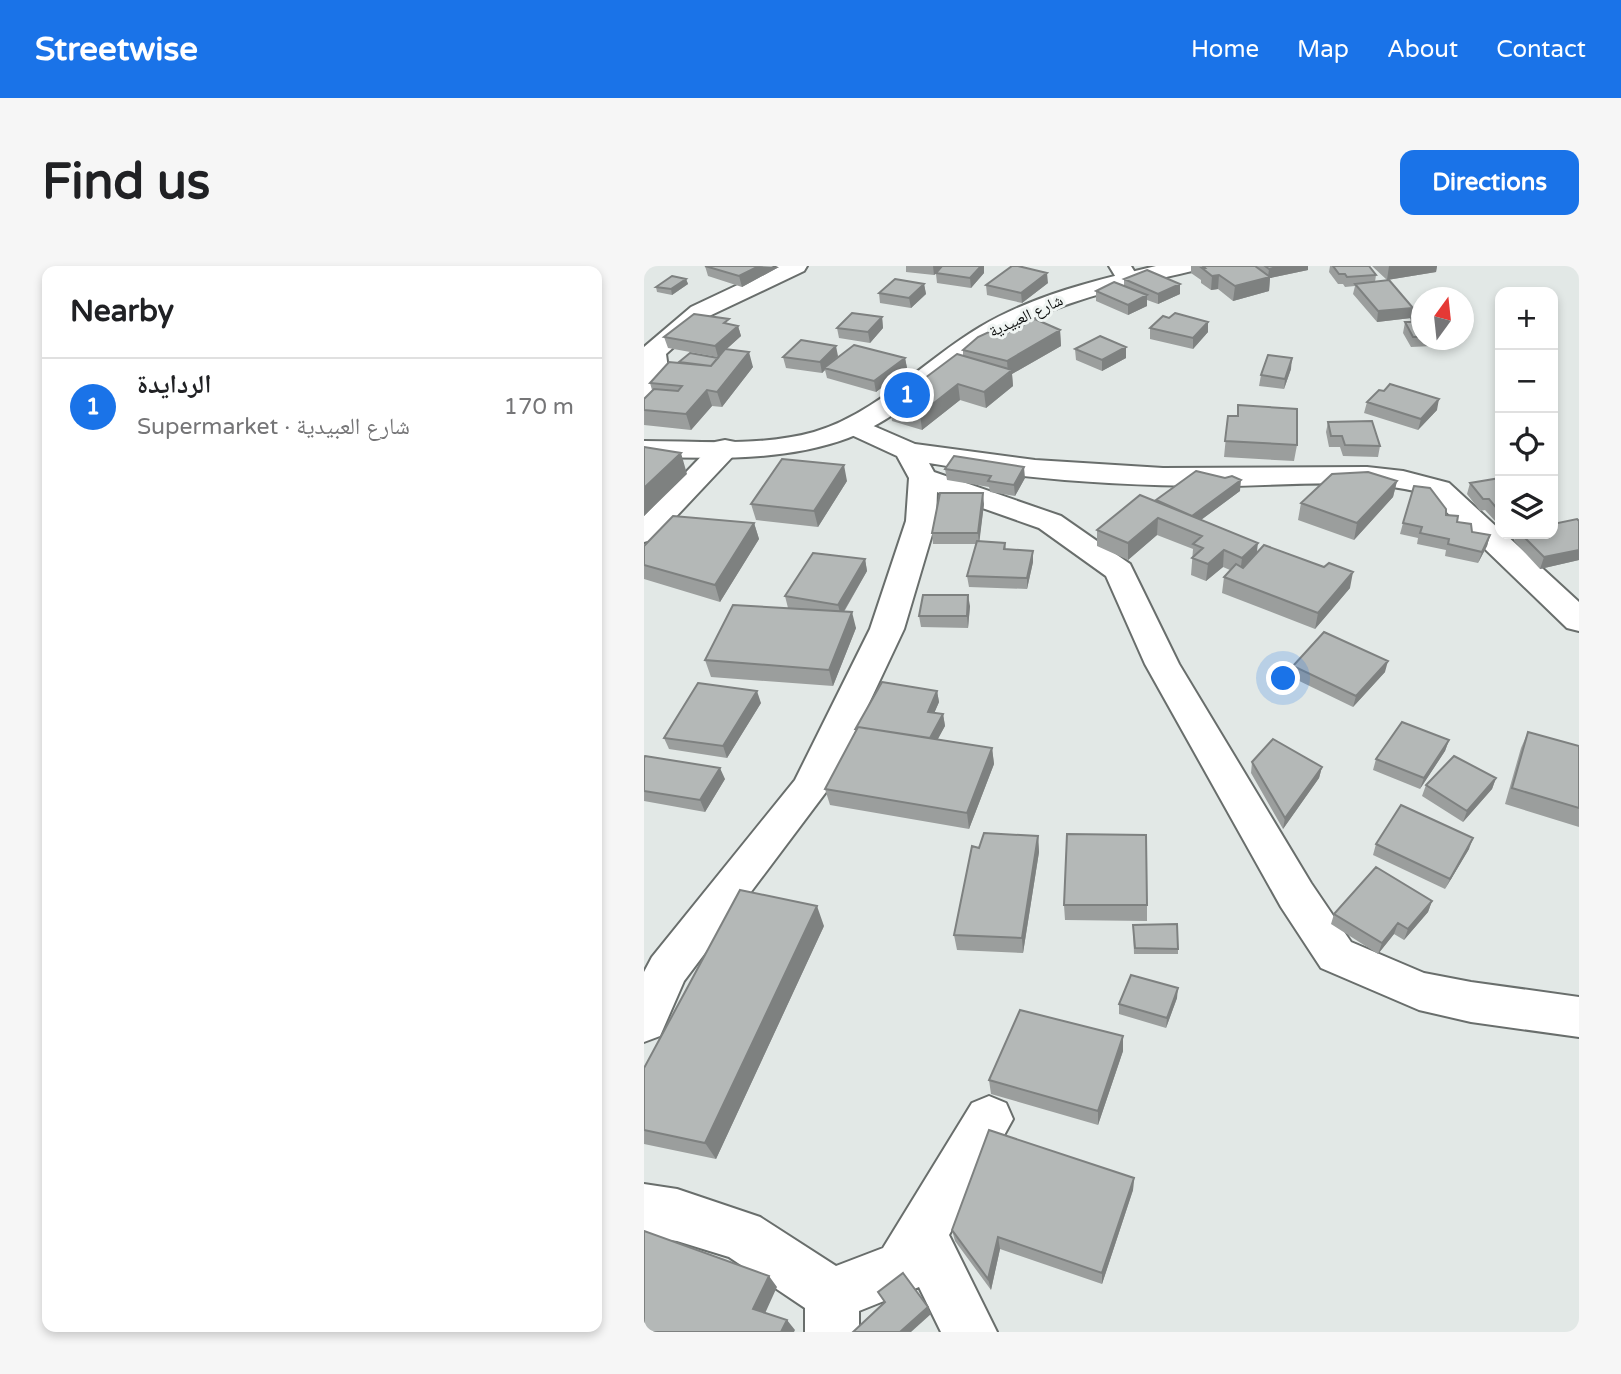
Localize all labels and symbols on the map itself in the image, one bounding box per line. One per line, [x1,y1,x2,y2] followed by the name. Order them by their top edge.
[1411,287,1474,350] north arrow
[986,290,1066,342] street label: شارع العبيدية
[884,369,930,421] pin: 1
[1266,661,1300,695] your location

